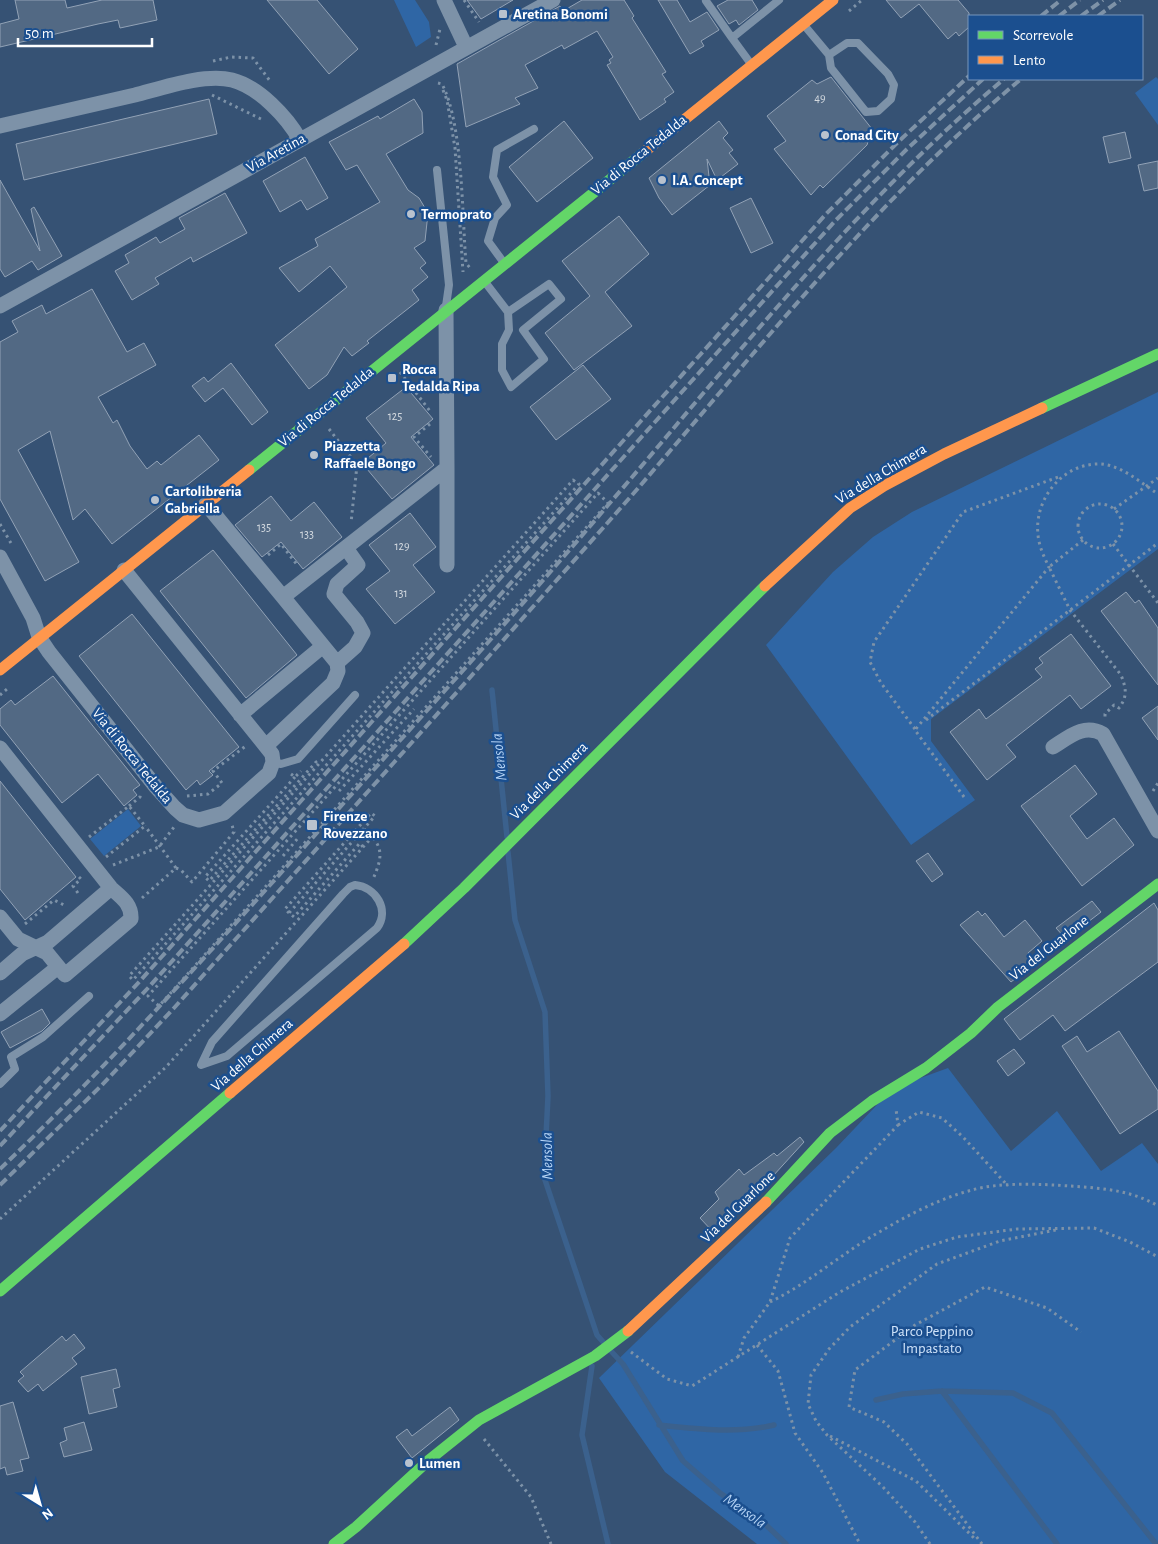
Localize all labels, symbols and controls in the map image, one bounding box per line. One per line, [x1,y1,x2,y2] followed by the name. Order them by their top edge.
[513,7,608,22] place label: Aretina Bonomi
[497,8,509,20] marker: Aretina Bonomi
[18,15,151,47] scale bar
[968,15,1143,80] legend
[25,26,54,41] text: 50 m
[1013,28,1074,43] text: Scorrevole
[1013,53,1046,68] text: Lento
[814,92,826,104] house number: 49
[589,112,690,198] street label: Via di Rocca Tedalda
[835,128,899,143] place label: Conad City
[819,129,831,141] marker: Conad City
[244,131,308,175] street label: Via Aretina
[672,173,743,188] place label: I.A. Concept
[656,174,668,186] marker: I.A. Concept
[421,207,492,222] place label: Termoprato
[405,208,417,220] marker: Termoprato
[402,362,480,394] place label: Rocca Tedalda Ripa
[276,364,377,450] street label: Via di Rocca Tedalda
[386,372,398,384] marker: Rocca Tedalda Ripa
[388,410,402,422] house number: 125
[324,439,416,471] place label: Piazzetta Raffaele Bongo
[833,441,929,507] street label: Via della Chimera
[308,449,320,461] marker: Piazzetta Raffaele Bongo
[165,484,242,516] place label: Cartolibreria Gabriella
[149,494,161,506] marker: Cartolibreria Gabriella
[257,521,271,533] house number: 135
[300,528,314,540] house number: 133
[394,540,410,552] house number: 129
[394,587,408,599] house number: 131
[89,706,175,807] street label: Via di Rocca Tedalda
[489,732,509,782] water label: Mensola
[507,739,591,823] street label: Via della Chimera
[323,809,387,841] place label: Firenze Rovezzano
[305,818,319,832] marker: Firenze Rovezzano
[1007,913,1091,983] street label: Via del Guarlone
[208,1016,296,1094] street label: Via della Chimera
[539,1132,555,1180] water label: Mensola
[698,1168,778,1246] street label: Via del Guarlone
[891,1324,973,1356] park label: Parco Peppino Impastato
[419,1456,460,1471] place label: Lumen
[403,1457,415,1469] marker: Lumen
[15,1479,65,1529] north arrow
[721,1491,769,1531] water label: Mensola
[39,1505,55,1522] text: N

